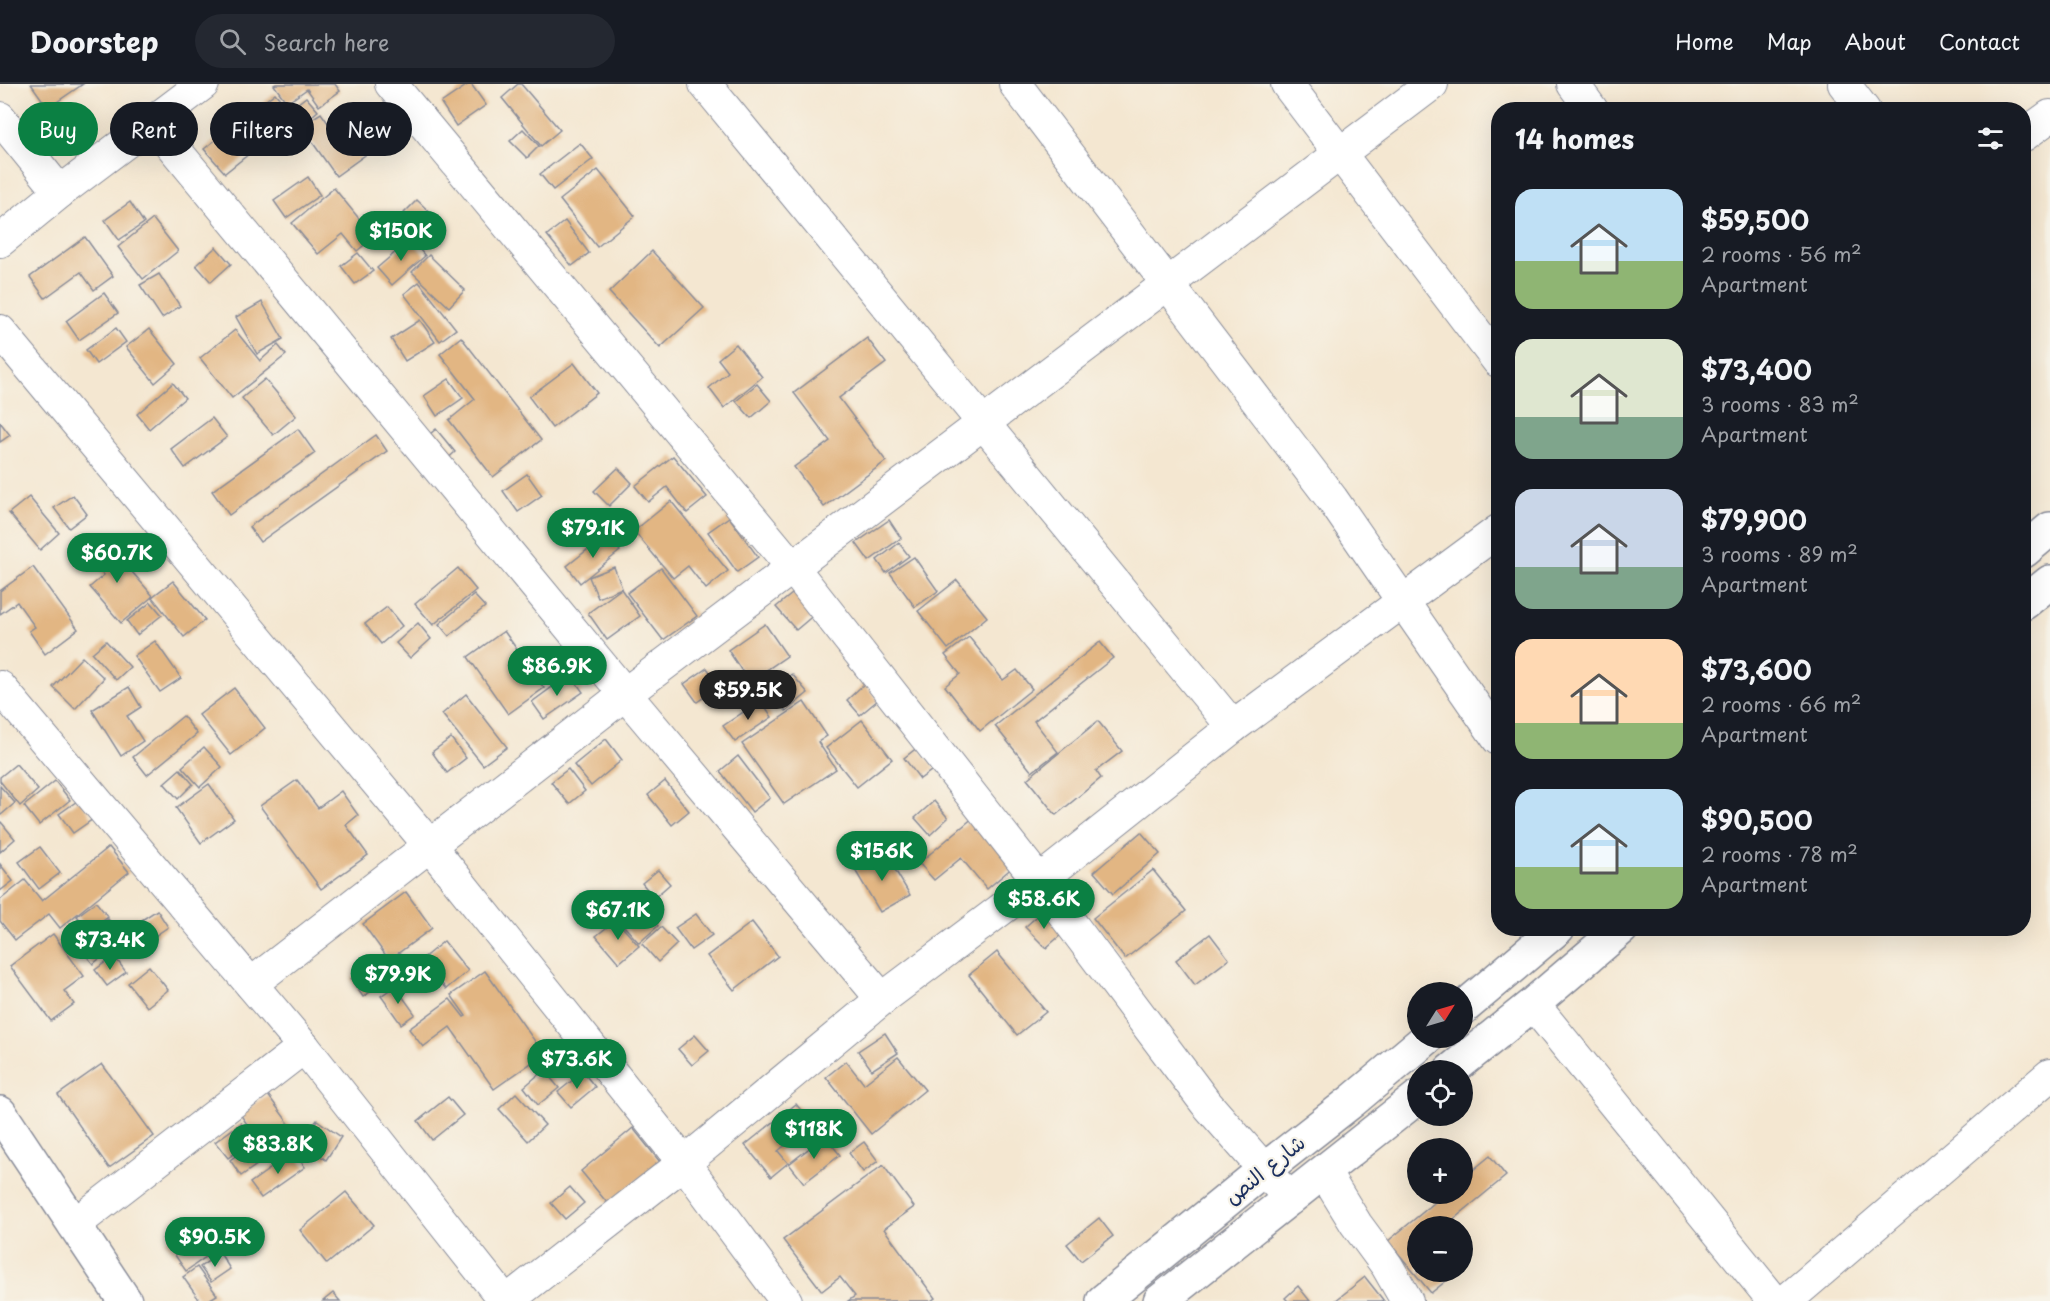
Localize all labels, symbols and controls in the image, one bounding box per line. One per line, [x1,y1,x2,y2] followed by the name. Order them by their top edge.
[195,14,615,68] search box
[30,20,159,63] text: Doorstep
[216,25,249,58] icon: search
[264,25,389,58] text: Search here
[1675,25,1734,57] text: Home
[1767,25,1812,57] text: Map
[1845,25,1906,57] text: About
[1939,25,2020,57] text: Contact
[18,102,98,156] chip: Buy
[110,102,198,156] chip: Rent
[210,102,314,156] chip: Filters
[326,102,412,156] chip: New
[1515,119,1634,158] text: 14 homes
[1974,122,2007,155] icon: filters
[1701,200,1809,239] text: $59,500
[359,211,443,262] pin: $150K
[1563,213,1635,285] icon: home
[369,215,433,245] text: $150K
[1701,239,1862,269] text: 2 rooms · 56 m²
[1701,269,1808,299] text: Apartment
[1701,350,1812,389] text: $73,400
[1563,363,1635,435] icon: home
[1701,389,1859,419] text: 3 rooms · 83 m²
[1701,419,1808,449] text: Apartment
[1701,500,1807,539] text: $79,900
[544,508,642,559] pin: $79.1K
[561,512,625,542] text: $79.1K
[1563,513,1635,585] icon: home
[68,533,166,584] pin: $60.7K
[81,537,153,567] text: $60.7K
[1701,539,1858,569] text: 3 rooms · 89 m²
[1701,569,1808,599] text: Apartment
[508,646,606,697] pin: $86.9K
[522,650,592,680] text: $86.9K
[1701,650,1812,689] text: $73,600
[1563,663,1635,735] icon: home
[699,670,797,721] pin: $59.5K
[713,674,783,704] text: $59.5K
[1701,689,1861,719] text: 2 rooms · 66 m²
[1701,719,1808,749] text: Apartment
[1701,800,1813,839] text: $90,500
[1563,813,1635,885] icon: home
[840,831,924,882] pin: $156K
[850,835,914,865] text: $156K
[1701,839,1858,869] text: 2 rooms · 78 m²
[1701,869,1808,899] text: Apartment
[995,879,1093,930] pin: $58.6K
[1008,883,1080,913] text: $58.6K
[569,890,667,941] pin: $67.1K
[585,894,651,924] text: $67.1K
[61,920,159,971] pin: $73.4K
[75,924,145,954] text: $73.4K
[349,954,447,1005] pin: $79.9K
[365,958,431,988] text: $79.9K
[1407,982,1473,1048] north arrow
[1407,982,1473,1282] map controls
[528,1039,626,1090] pin: $73.6K
[541,1043,613,1073] text: $73.6K
[1407,1060,1473,1126] button: locate
[772,1109,856,1160] pin: $118K
[785,1113,843,1143] text: $118K
[229,1124,327,1175] pin: $83.8K
[1216,1126,1312,1212] street label: شارع النص
[242,1128,314,1158] text: $83.8K
[1407,1138,1473,1204] button: +
[1407,1216,1473,1282] button: −
[166,1217,264,1268] pin: $90.5K
[179,1221,251,1251] text: $90.5K

